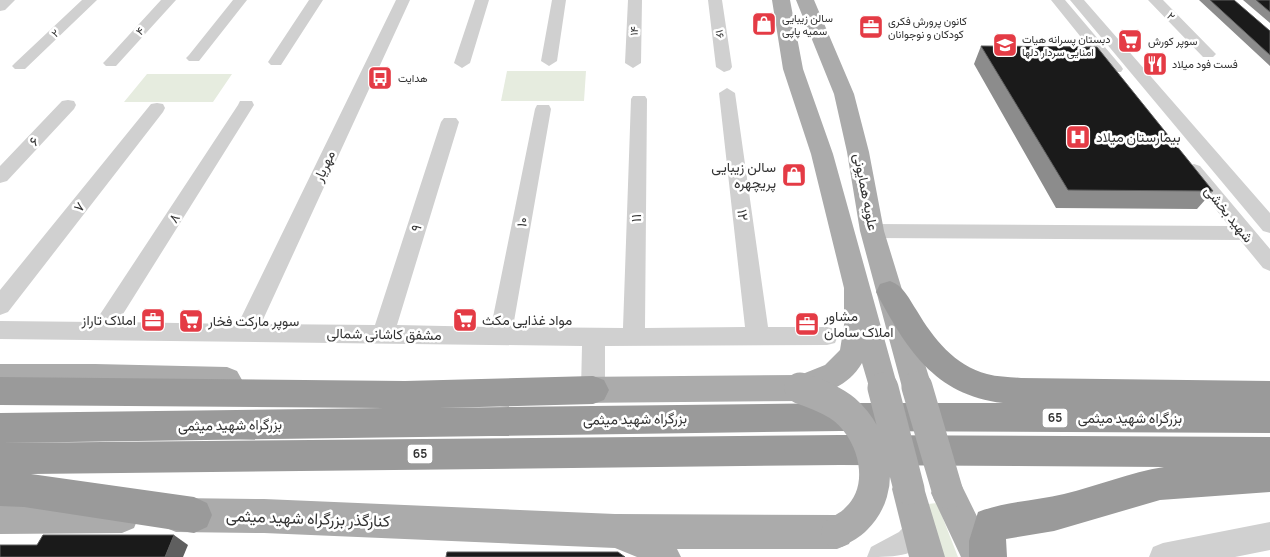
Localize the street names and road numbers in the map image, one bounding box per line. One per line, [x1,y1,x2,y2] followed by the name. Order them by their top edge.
[1164,8,1179,23] street label: ۲
[132,23,147,38] street label: ۴
[47,25,62,40] street label: ۲
[626,26,641,36] street label: ۱۴
[712,29,729,39] street label: ۱۶
[24,132,43,150] street label: ۶
[308,147,339,186] street label: مهریار
[850,152,883,232] street label: علویه همایونی
[1201,181,1258,246] street label: شهید بخشی
[69,198,89,216] street label: ۷
[733,208,754,222] street label: ۱۲
[163,209,184,226] street label: ۸
[626,214,645,222] street label: ۱۱
[511,215,532,229] street label: ۱۰
[405,222,426,234] street label: ۹
[326,323,442,344] street label: مشفق کاشانی شمالی
[583,408,687,429] street label: بزرگراه شهید میثمی
[1042,408,1068,428] road number: 65
[1078,408,1182,427] street label: بزرگراه شهید میثمی
[178,414,282,435] street label: بزرگراه شهید میثمی
[408,444,432,464] road number: 65
[226,504,390,532] street label: کنارگذر بزرگراه شهید میثمی

